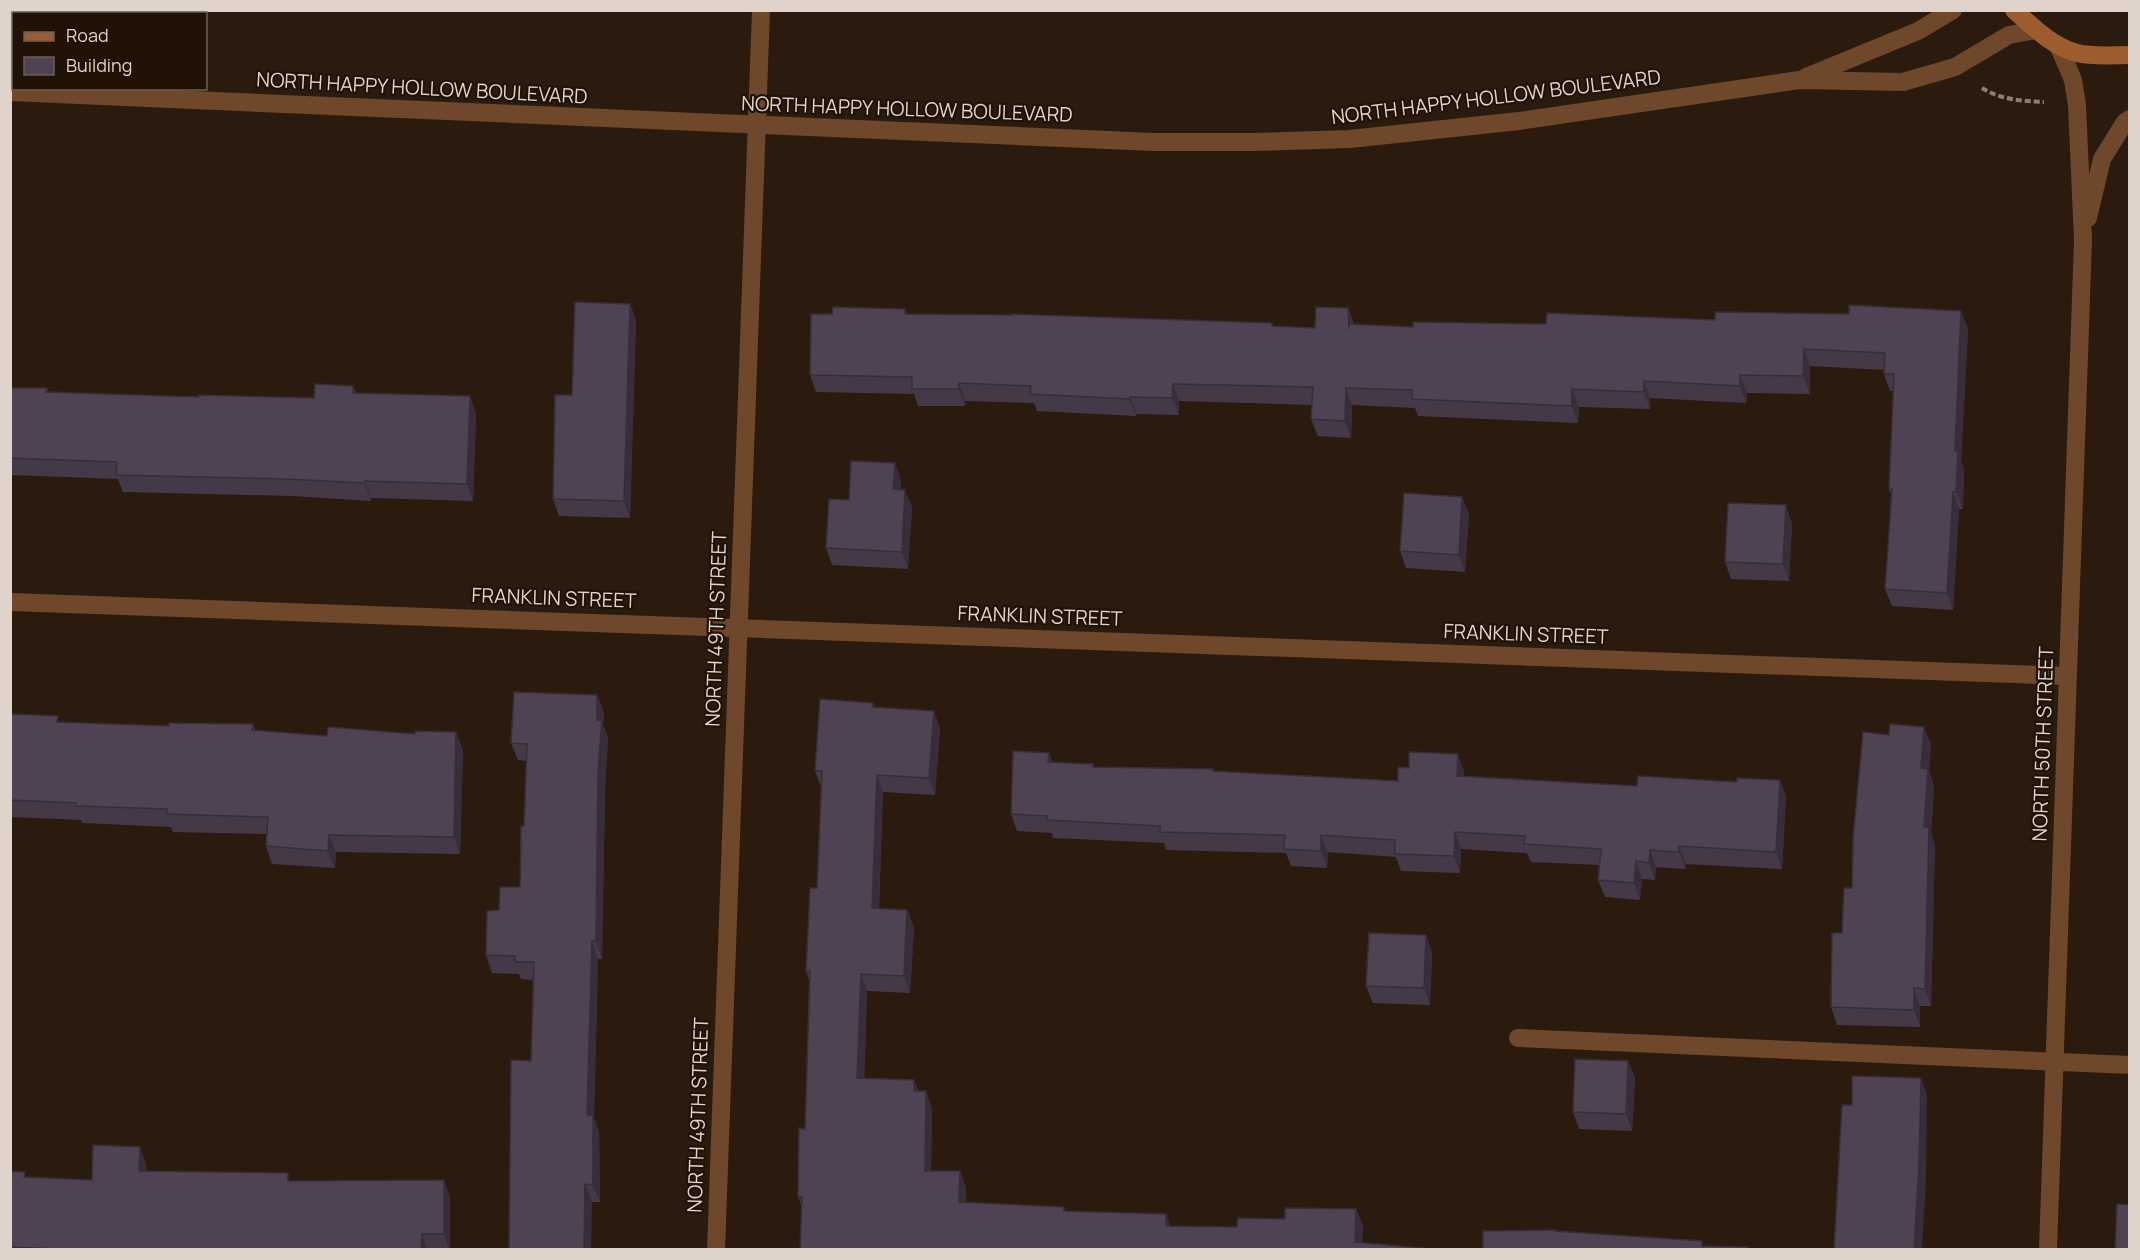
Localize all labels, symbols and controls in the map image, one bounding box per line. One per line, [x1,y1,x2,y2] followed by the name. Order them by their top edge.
[12,12,207,90] legend
[66,23,109,47] text: Road
[66,53,132,77] text: Building
[1330,63,1662,130] street label: NORTH HAPPY HOLLOW BOULEVARD
[256,65,588,110] street label: NORTH HAPPY HOLLOW BOULEVARD
[741,89,1073,128] street label: NORTH HAPPY HOLLOW BOULEVARD
[699,531,732,727] street label: NORTH 49TH STREET
[471,581,637,614] street label: FRANKLIN STREET
[957,599,1123,632] street label: FRANKLIN STREET
[1443,617,1609,650] street label: FRANKLIN STREET
[2026,646,2059,842] street label: NORTH 50TH STREET
[681,1017,714,1213] street label: NORTH 49TH STREET

